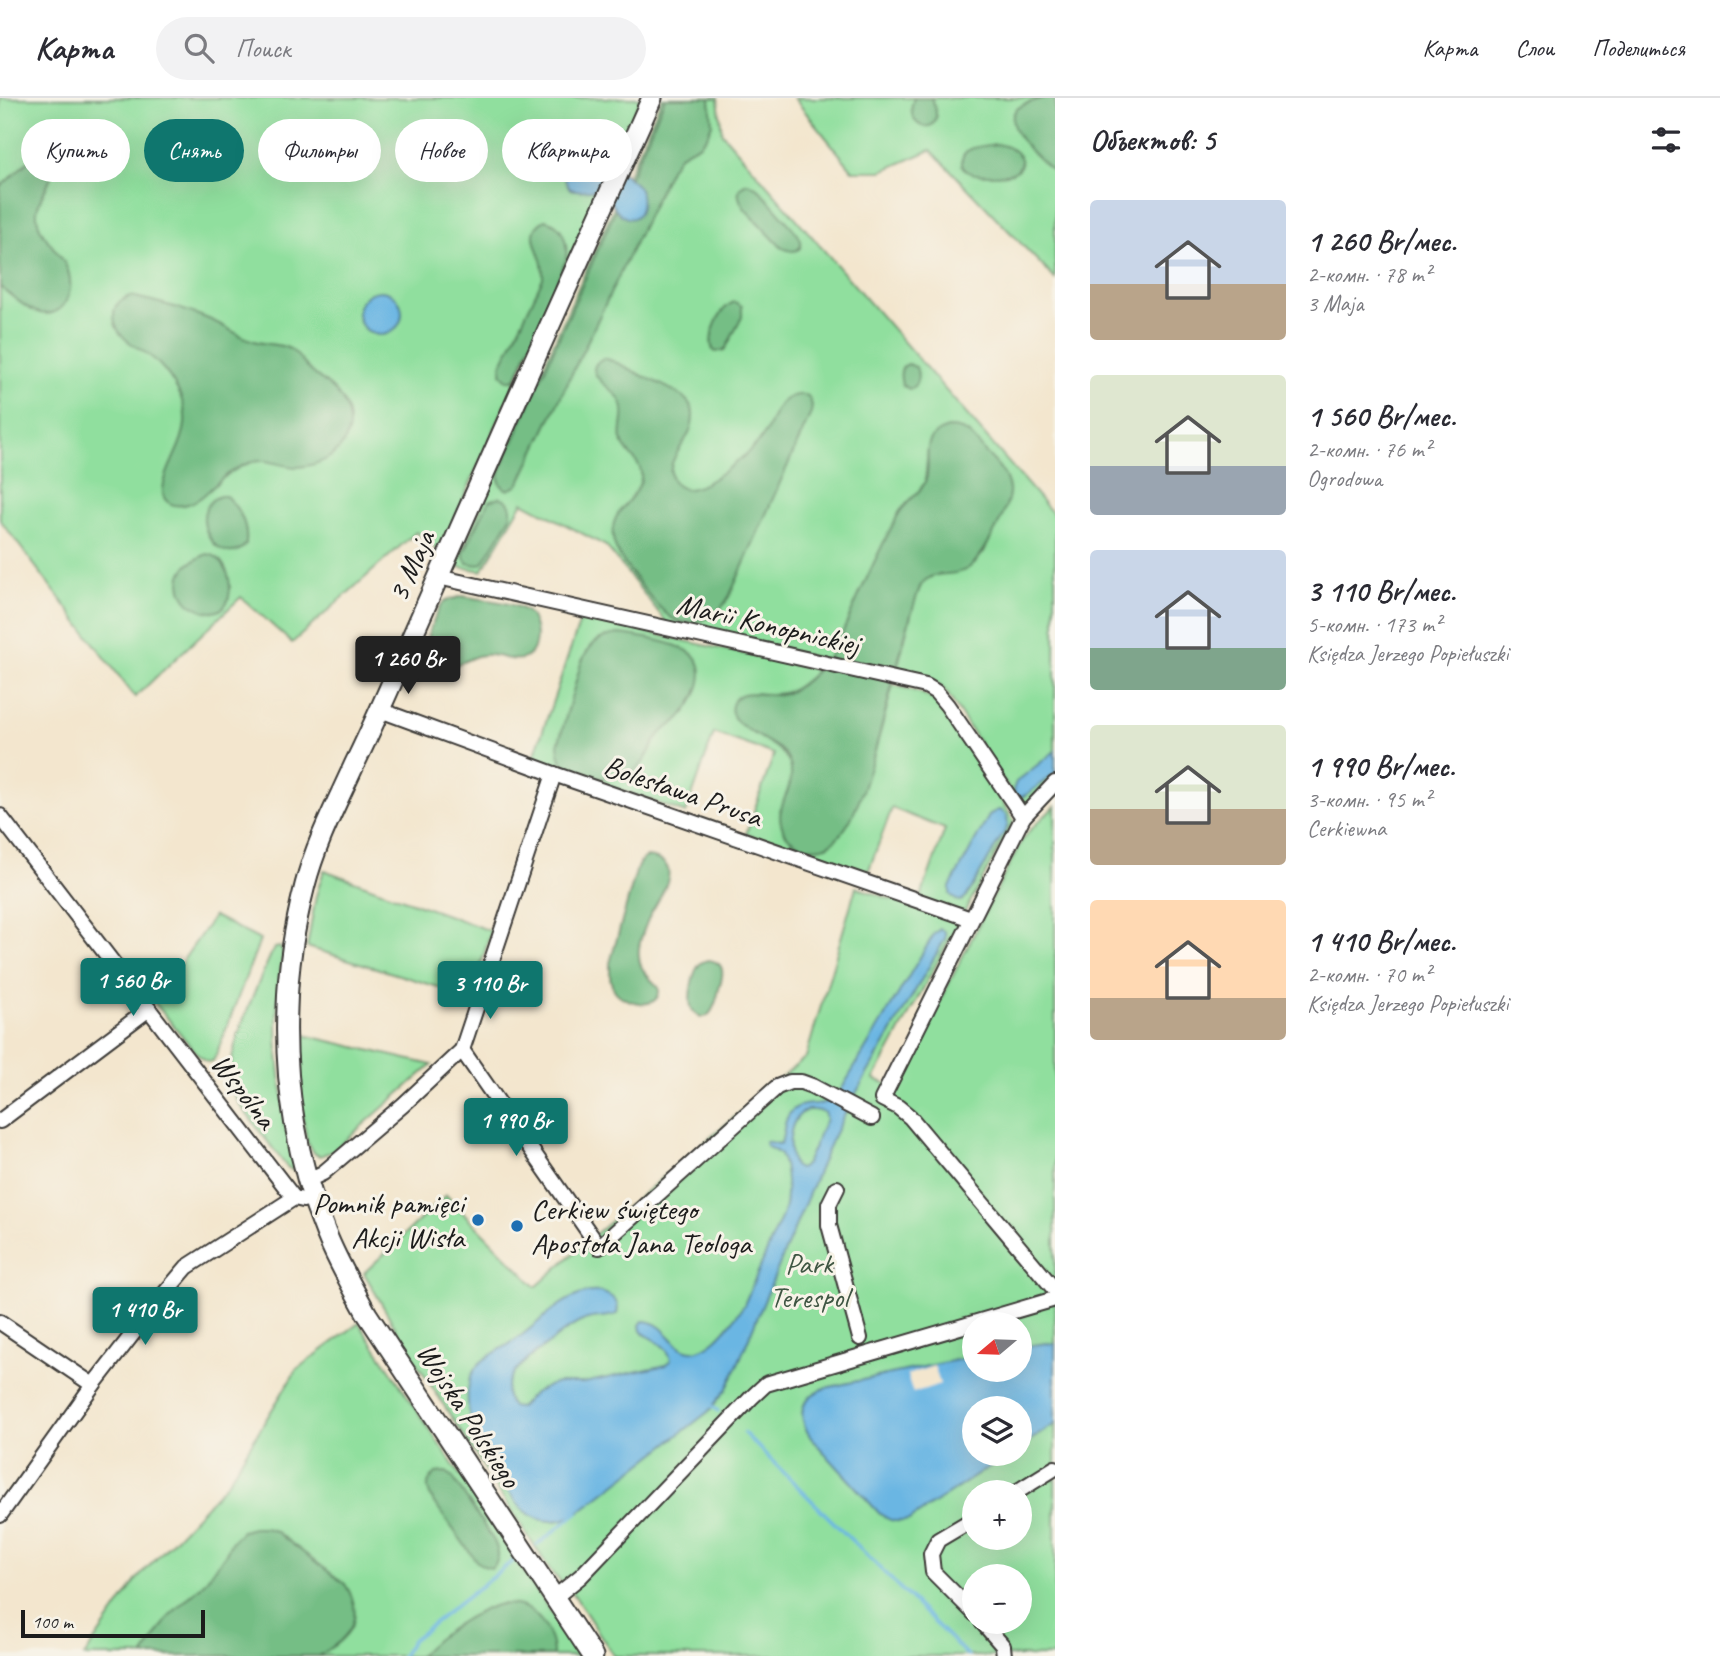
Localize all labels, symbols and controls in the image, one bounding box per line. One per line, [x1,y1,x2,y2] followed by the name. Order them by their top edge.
[156,17,646,80] search box
[35,27,114,69] text: Карта
[180,29,218,67] icon: search
[236,32,290,65] text: Поиск
[1423,33,1477,63] text: Карта
[1515,33,1554,63] text: Слои
[1592,33,1685,63] text: Поделиться
[21,119,130,182] chip: Купить
[144,119,244,182] chip: Снять
[258,119,381,182] chip: Фильтры
[395,119,488,182] chip: Новое
[502,119,632,182] chip: Квартира
[1090,121,1215,159] text: Объектов: 5
[1647,121,1685,159] icon: filters
[1307,222,1456,260] text: 1 260 Br/мес.
[1146,228,1230,312] icon: home
[1307,260,1431,289] text: 2-комн. · 78 m²
[1307,289,1363,318] text: 3 Maja
[1307,397,1456,435] text: 1 560 Br/мес.
[1146,403,1230,487] icon: home
[1307,435,1431,464] text: 2-комн. · 76 m²
[1307,464,1382,493] text: Ogrodowa
[379,523,444,607] street label: 3 Maja
[1307,572,1456,610] text: 3 110 Br/мес.
[1146,578,1230,662] icon: home
[673,585,866,664] street label: Marii Konopnickiej
[1307,610,1441,639] text: 5-комн. · 173 m²
[336,636,480,696] pin: 1 260 Br
[1307,639,1508,668] text: Księdza Jerzego Popiełuszki
[371,644,445,673] text: 1 260 Br
[599,746,769,836] street label: Bolesława Prusa
[1307,747,1455,785] text: 1 990 Br/мес.
[1146,753,1230,837] icon: home
[1307,785,1431,814] text: 3-комн. · 95 m²
[1307,814,1386,843] text: Cerkiewna
[1307,922,1456,960] text: 1 410 Br/мес.
[1146,928,1230,1012] icon: home
[61,958,205,1018] pin: 1 560 Br
[1307,960,1431,989] text: 2-комн. · 70 m²
[418,962,562,1021] pin: 3 110 Br
[97,966,169,995] text: 1 560 Br
[454,969,526,998] text: 3 110 Br
[1307,989,1508,1018] text: Księdza Jerzego Popiełuszki
[203,1046,286,1138] street label: Wspólna
[444,1098,588,1158] pin: 1 990 Br
[480,1106,552,1135] text: 1 990 Br
[313,1184,467,1256] place label: Pomnik pamięci Akcji Wisła
[531,1190,753,1262] place label: Cerkiew świętego Apostoła Jana Teologa
[470,1212,486,1228] marker: Pomnik pamięci Akcji Wisła
[509,1218,525,1234] marker: Cerkiew świętego Apostoła Jana Teologa
[770,1244,853,1316] park label: Park Terespol
[73,1288,217,1347] pin: 1 410 Br
[109,1295,181,1324] text: 1 410 Br
[962,1312,1032,1382] north arrow
[962,1312,1032,1634] map controls
[408,1335,531,1496] street label: Wojska Polskiego
[962,1396,1032,1466] button: layers
[962,1480,1032,1550] button: +
[962,1564,1032,1634] button: −
[21,1607,205,1639] scale bar
[32,1610,73,1634] text: 100 m

